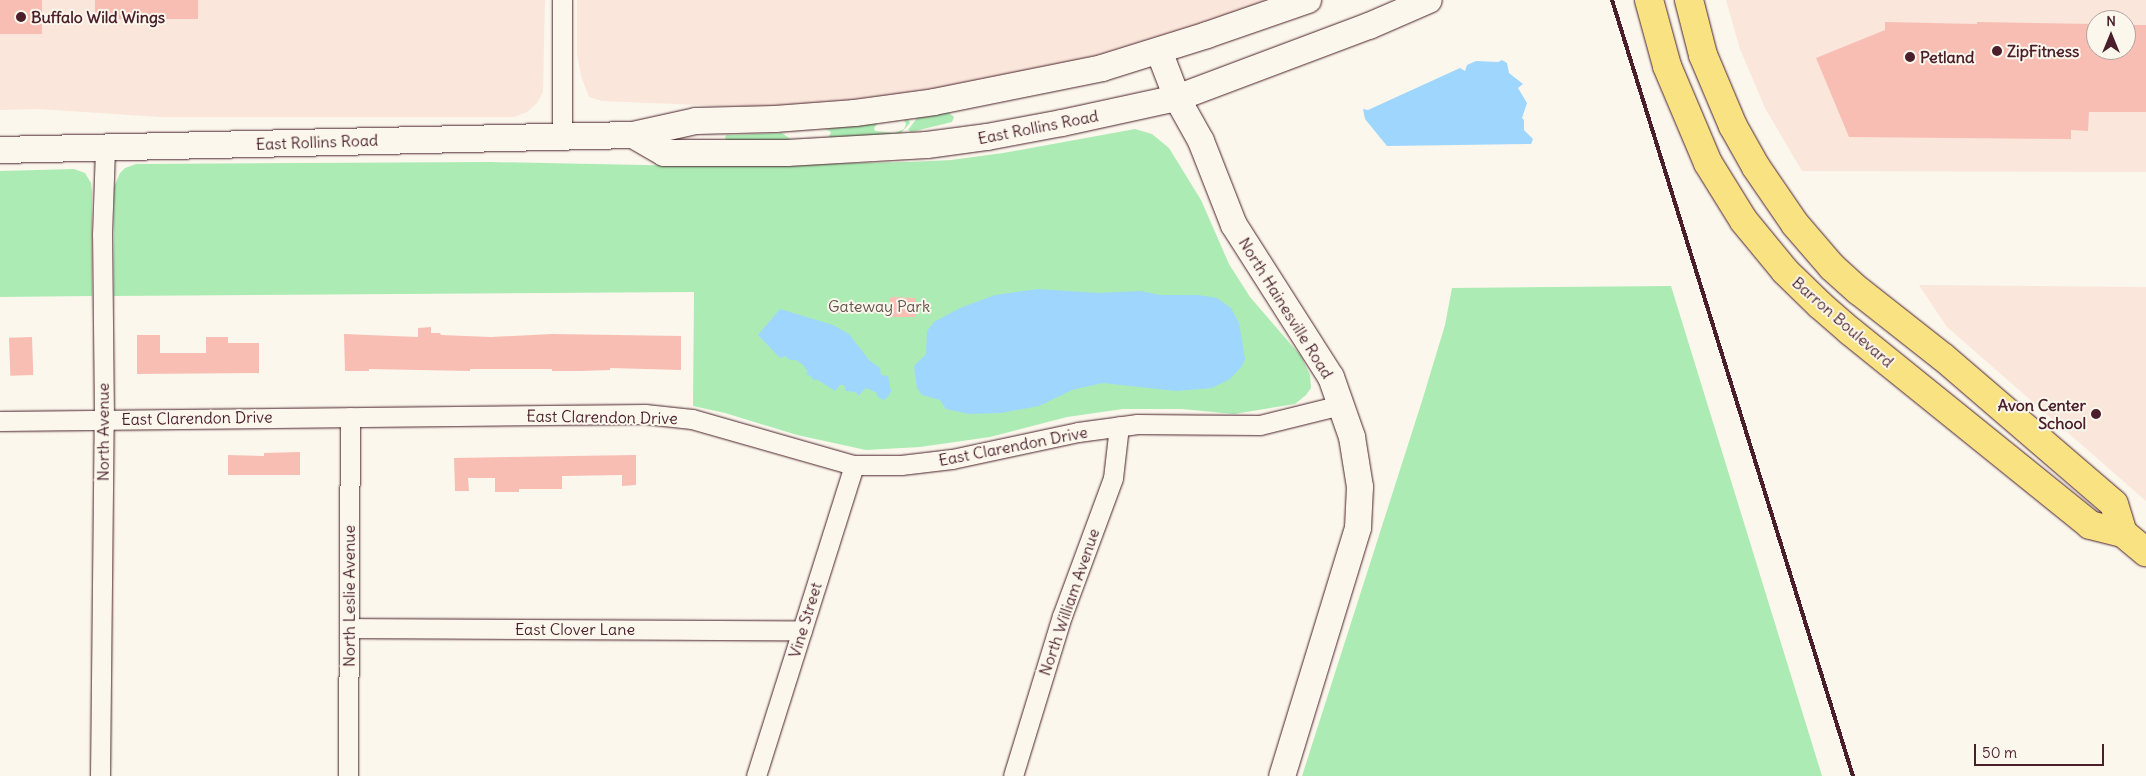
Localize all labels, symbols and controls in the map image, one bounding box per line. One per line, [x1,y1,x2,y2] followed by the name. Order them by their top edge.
[31,7,165,27] place label: Buffalo Wild Wings
[2086,10,2136,60] north arrow
[15,11,27,23] marker: Buffalo Wild Wings
[2106,12,2116,30] text: N
[2007,41,2079,61] place label: ZipFitness
[1991,45,2003,57] marker: ZipFitness
[1920,47,1974,67] place label: Petland
[1904,51,1916,63] marker: Petland
[976,106,1100,148] street label: East Rollins Road
[255,130,379,154] street label: East Rollins Road
[1235,234,1337,382] street label: North Hainesville Road
[1788,273,1898,371] street label: Barron Boulevard
[828,296,930,316] park label: Gateway Park
[93,383,113,481] street label: North Avenue
[1998,395,2086,433] place label: Avon Center School
[526,406,678,428] street label: East Clarendon Drive
[121,407,273,429] street label: East Clarendon Drive
[2090,408,2102,420] marker: Avon Center School
[937,422,1089,470] street label: East Clarendon Drive
[339,525,359,667] street label: North Leslie Avenue
[1035,526,1103,678] street label: North William Avenue
[784,580,826,660] street label: Vine Street
[515,619,635,639] street label: East Clover Lane
[1976,734,2106,766] scale bar
[1982,743,2017,762] text: 50 m

